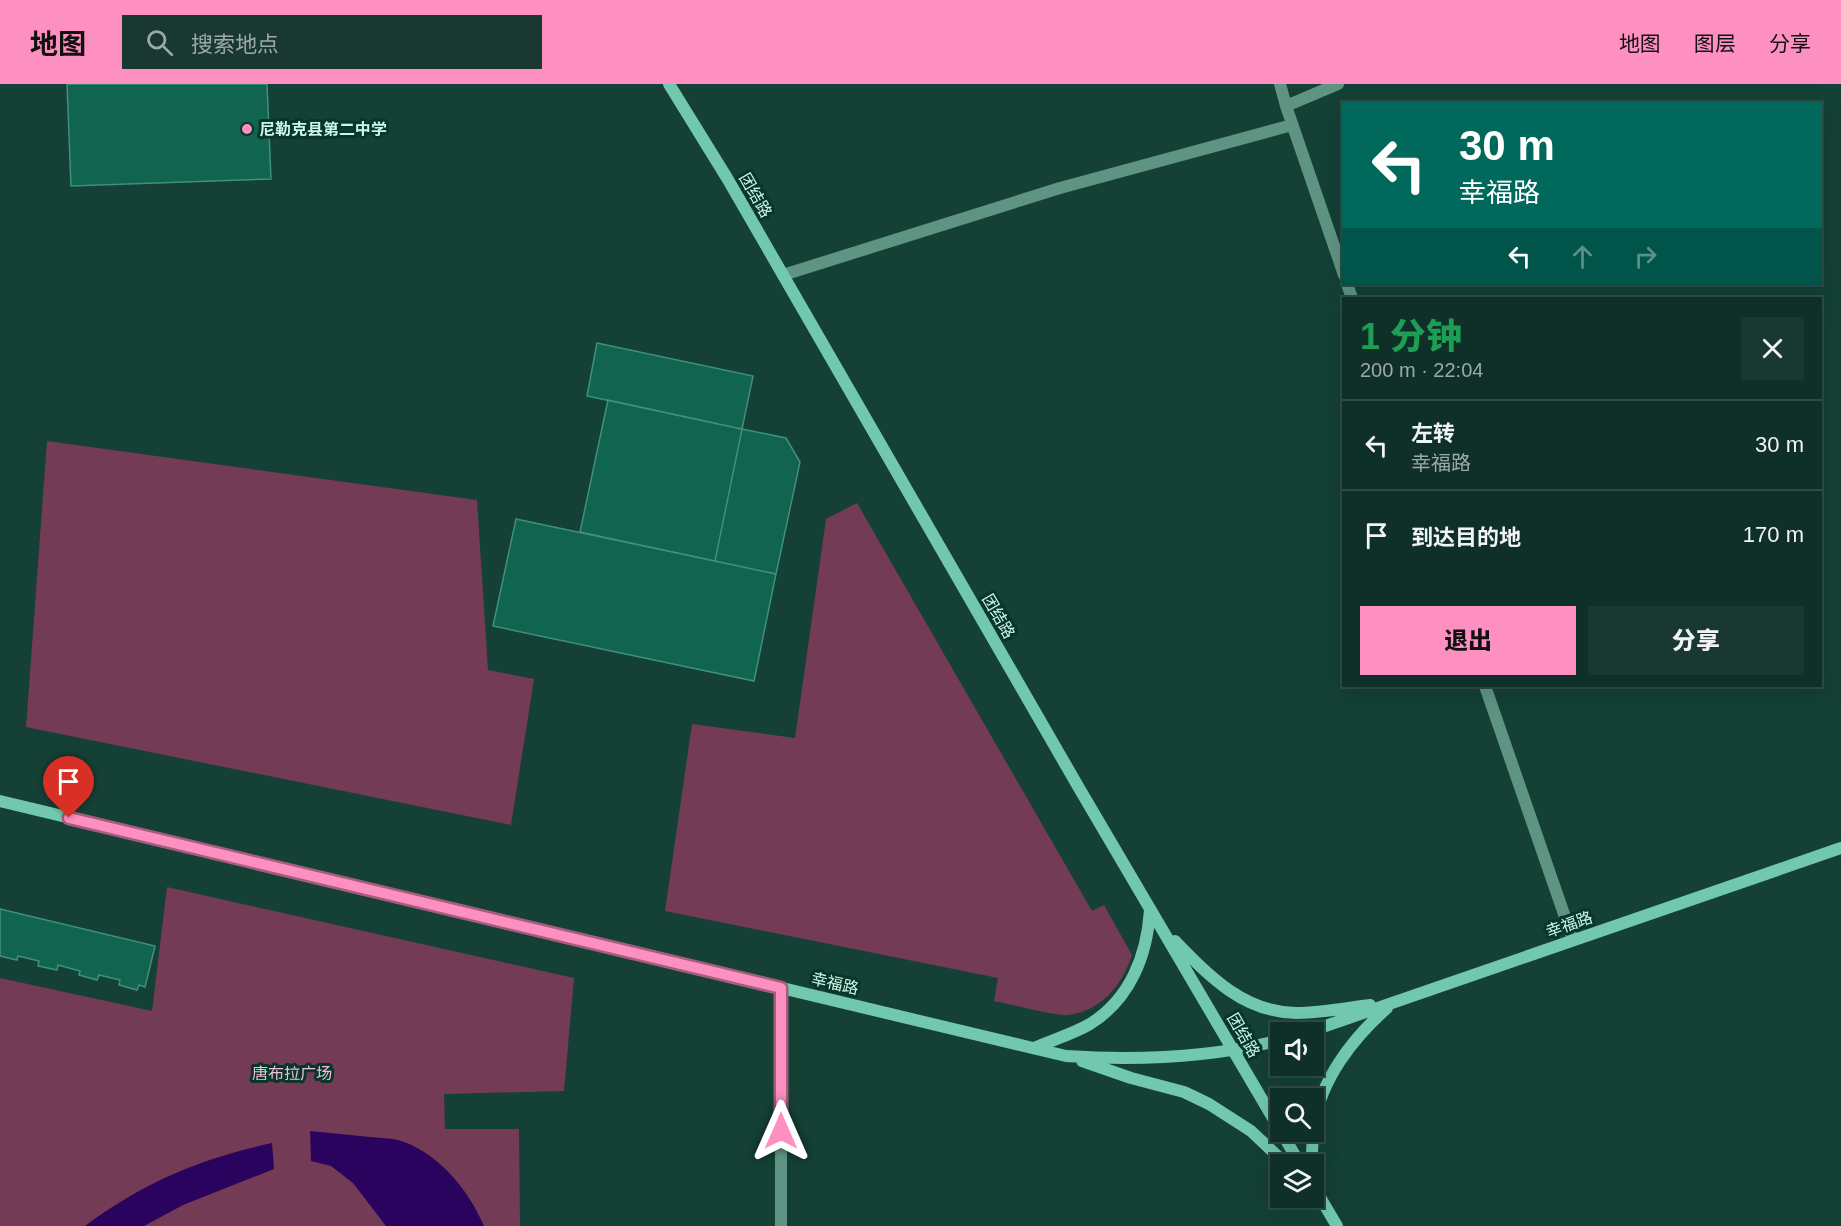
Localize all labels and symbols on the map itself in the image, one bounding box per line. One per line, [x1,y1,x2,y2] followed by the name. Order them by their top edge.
[259,120,387,138] place label: 尼勒克县第二中学
[240,122,254,136] marker: 尼勒克县第二中学
[736,170,775,220] street label: 团结路
[979,591,1018,641] street label: 团结路
[43,756,94,818] pin
[1544,909,1595,940] street label: 幸福路
[810,970,860,997] street label: 幸福路
[1224,1010,1263,1060] street label: 团结路
[252,1065,332,1082] park label: 唐布拉广场
[749,1099,813,1163] position arrow

